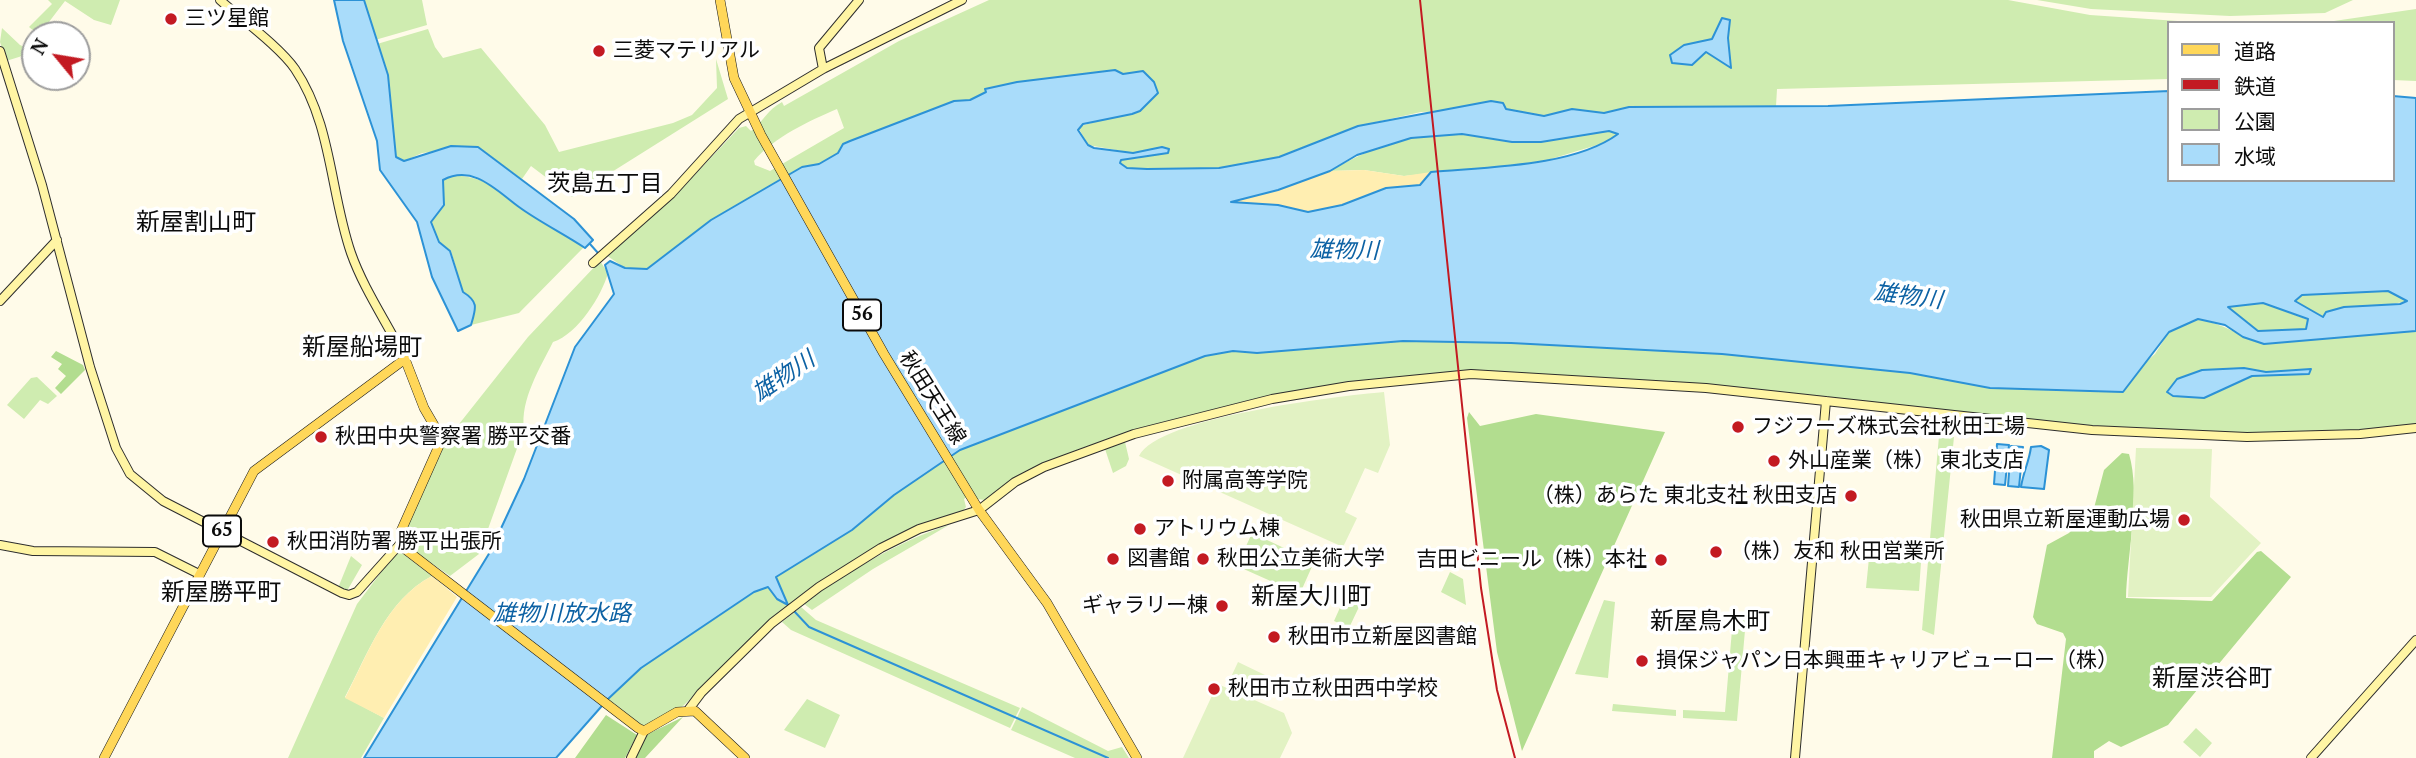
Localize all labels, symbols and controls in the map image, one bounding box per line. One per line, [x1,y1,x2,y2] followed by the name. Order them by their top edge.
[185,6,269,32] place label: 三ツ星館
[163,11,179,27] marker: 三ツ星館
[21,21,91,91] north arrow
[2168,21,2395,182] legend
[25,34,54,59] text: N
[2234,37,2276,65] text: 道路
[613,38,760,64] place label: 三菱マテリアル
[591,43,607,59] marker: 三菱マテリアル
[2234,72,2276,100] text: 鉄道
[2234,107,2276,135] text: 公園
[2234,142,2276,170] text: 水域
[548,170,662,198] district label: 茨島五丁目
[136,209,256,237] district label: 新屋割山町
[1309,237,1379,265] water label: 雄物川
[1872,279,1944,315] water label: 雄物川
[843,300,881,330] road number: 56
[302,334,422,362] district label: 新屋船場町
[748,346,820,408] water label: 雄物川
[893,347,971,449] street label: 秋田天王線
[1752,414,2025,440] place label: フジフーズ株式会社秋田工場
[1730,419,1746,435] marker: フジフーズ株式会社秋田工場
[335,424,571,450] place label: 秋田中央警察署 勝平交番
[313,429,329,445] marker: 秋田中央警察署 勝平交番
[1788,448,2024,474] place label: 外山産業（株） 東北支店
[1766,453,1782,469] marker: 外山産業（株） 東北支店
[1182,468,1308,494] place label: 附属高等学院
[1160,473,1176,489] marker: 附属高等学院
[1533,483,1837,509] place label: （株）あらた 東北支社 秋田支店
[1843,488,1859,504] marker: （株）あらた 東北支社 秋田支店
[1960,507,2170,533] place label: 秋田県立新屋運動広場
[2176,512,2192,528] marker: 秋田県立新屋運動広場
[203,516,241,546] road number: 65
[1154,516,1280,542] place label: アトリウム棟
[1132,521,1148,537] marker: アトリウム棟
[287,529,502,555] place label: 秋田消防署 勝平出張所
[265,534,281,550] marker: 秋田消防署 勝平出張所
[1730,539,1945,565] place label: （株）友和 秋田営業所
[1708,544,1724,560] marker: （株）友和 秋田営業所
[1127,546,1190,572] place label: 図書館
[1217,546,1385,572] place label: 秋田公立美術大学
[1416,547,1647,573] place label: 吉田ビニール（株）本社
[1105,551,1121,567] marker: 図書館
[1195,551,1211,567] marker: 秋田公立美術大学
[1653,552,1669,568] marker: 吉田ビニール（株）本社
[161,579,281,607] district label: 新屋勝平町
[1251,583,1371,611] district label: 新屋大川町
[1082,593,1208,619] place label: ギャラリー棟
[1214,598,1230,614] marker: ギャラリー棟
[493,600,631,628] water label: 雄物川放水路
[1650,608,1770,636] district label: 新屋鳥木町
[1288,624,1477,650] place label: 秋田市立新屋図書館
[1266,629,1282,645] marker: 秋田市立新屋図書館
[1656,648,2118,674] place label: 損保ジャパン日本興亜キャリアビューロー（株）
[1634,653,1650,669] marker: 損保ジャパン日本興亜キャリアビューロー（株）
[2152,665,2272,693] district label: 新屋渋谷町
[1228,676,1438,702] place label: 秋田市立秋田西中学校
[1206,681,1222,697] marker: 秋田市立秋田西中学校

